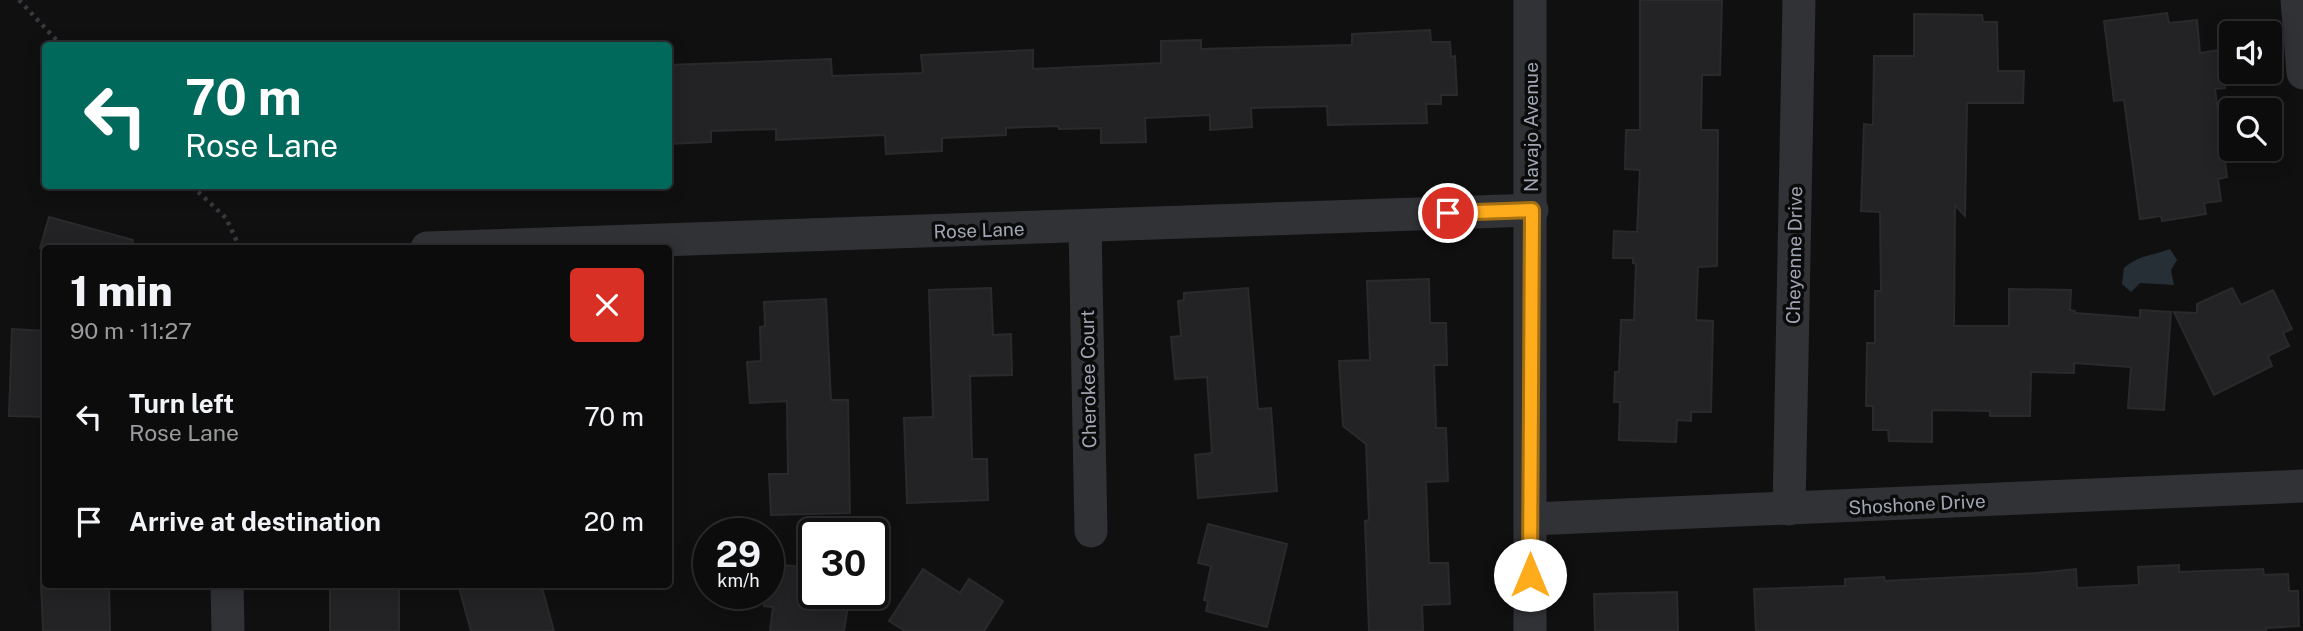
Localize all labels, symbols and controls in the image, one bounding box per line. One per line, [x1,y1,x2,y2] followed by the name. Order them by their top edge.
[2219,21,2282,161] map controls
[2219,21,2282,84] button: sound
[1520,62,1542,192] street label: Navajo Avenue
[185,68,302,126] text: 70 m
[70,70,161,161] icon: left
[2219,98,2282,161] button: search
[185,127,338,164] text: Rose Lane
[1418,183,1478,243] pin
[1782,186,1806,324] street label: Cheyenne Drive
[1429,194,1467,232] icon: arrive
[933,217,1025,243] street label: Rose Lane
[70,266,173,315] text: 1 min
[570,268,644,342] button: close
[1076,310,1100,448] street label: Cherokee Court
[70,317,192,344] text: 90 m · 11:27
[129,388,234,419] text: Turn left
[70,398,108,436] icon: left
[584,401,644,432] text: 70 m
[129,419,239,446] text: Rose Lane
[1848,489,1986,519] street label: Shoshone Drive
[70,503,108,541] icon: arrive
[129,506,381,537] text: Arrive at destination
[584,506,644,537] text: 20 m
[798,518,889,609] speed limit sign: 30
[716,534,761,575] text: 29
[1493,538,1567,612] position arrow
[717,570,760,591] text: km/h

